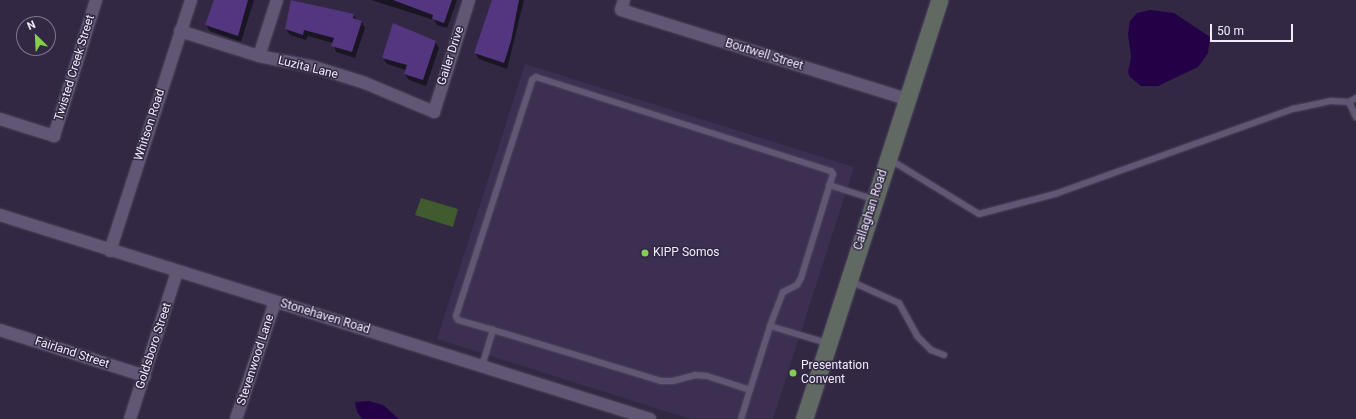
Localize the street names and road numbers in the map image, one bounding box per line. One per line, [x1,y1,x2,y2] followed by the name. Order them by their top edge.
[52,13,98,123] street label: Twisted Creek Street
[435,25,467,87] street label: Gailer Drive
[723,36,805,74] street label: Boutwell Street
[277,54,339,82] street label: Luzita Lane
[132,87,168,163] street label: Whitson Road
[851,168,891,252] street label: Callaghan Road
[278,297,372,337] street label: Stonehaven Road
[133,301,175,391] street label: Goldsboro Street
[235,313,277,407] street label: Stevenwood Lane
[33,334,111,372] street label: Fairland Street

